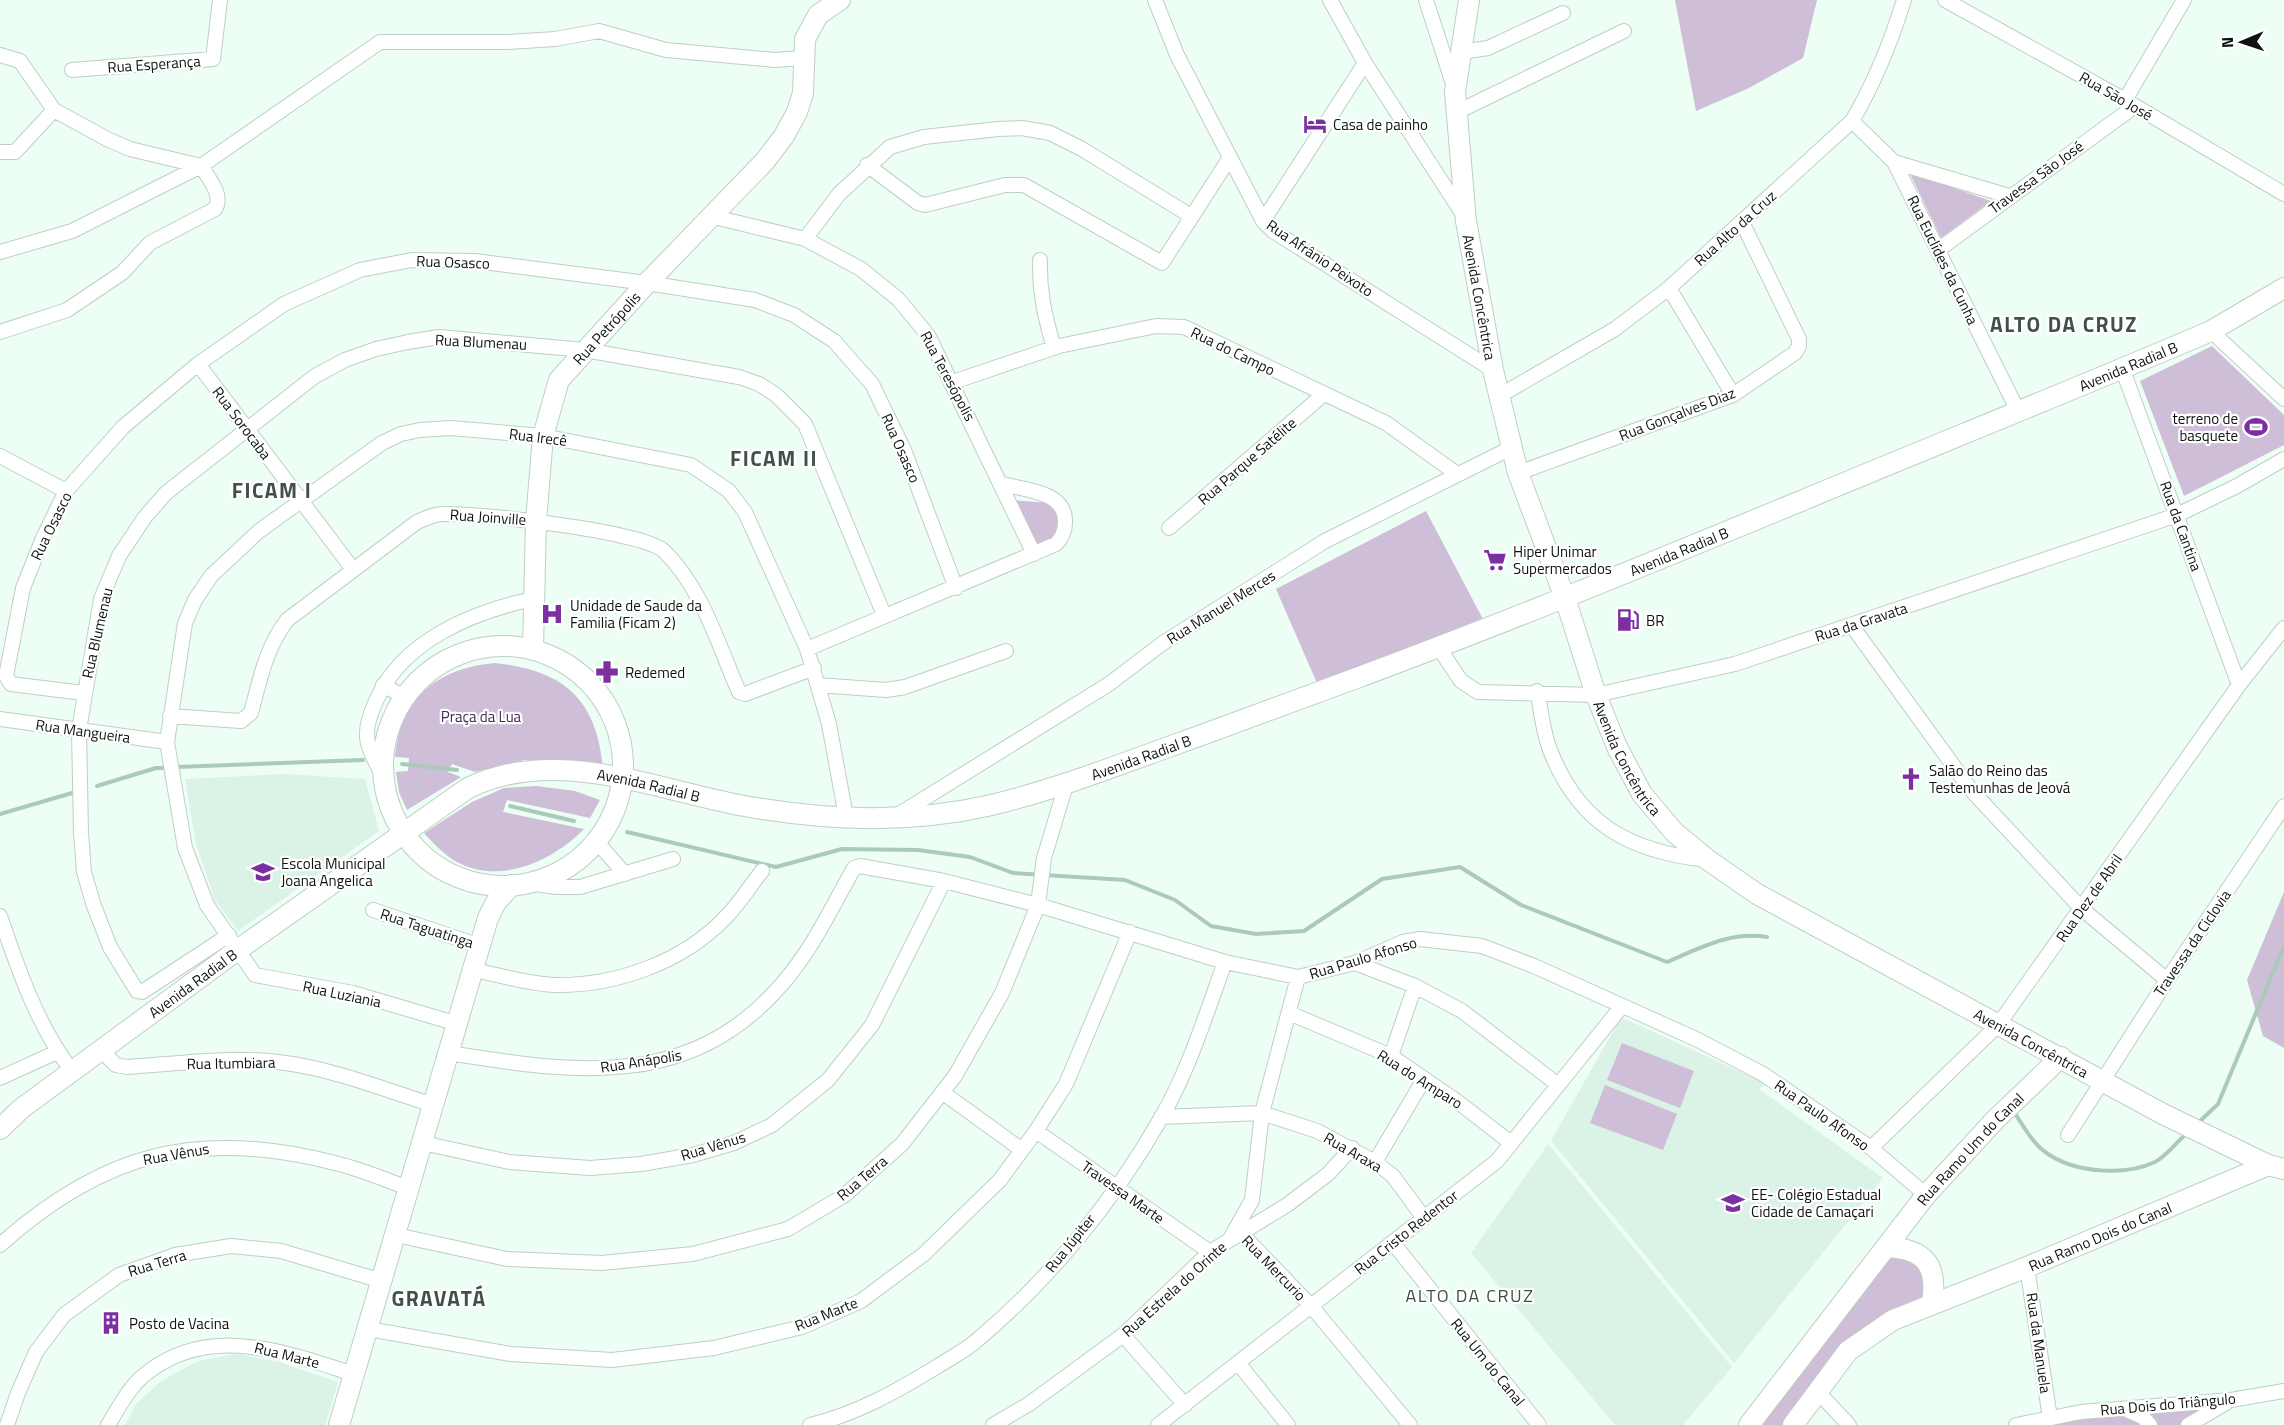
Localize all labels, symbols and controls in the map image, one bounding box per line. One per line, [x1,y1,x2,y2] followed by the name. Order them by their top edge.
[2212,12,2272,72] north arrow
[2215,37,2239,48] text: N
[107,49,202,79] street label: Rua Esperança
[2075,66,2157,126] street label: Rua São José
[1302,111,1328,137] hotel icon: Casa de painho
[1333,113,1428,136] place label: Casa de painho
[1984,135,2088,219] street label: Travessa São José
[1689,185,1781,271] street label: Rua Alto da Cruz
[1902,191,1985,329] street label: Rua Euclídes da Cunha
[1262,214,1378,302] street label: Rua Afrânio Peixoto
[1457,233,1503,362] street label: Avenida Concêntrica
[416,249,490,275] street label: Rua Osasco
[567,286,646,370] street label: Rua Petrópolis
[1990,308,2138,340] district label: ALTO DA CRUZ
[1187,321,1279,381] street label: Rua do Campo
[915,327,981,425] street label: Rua Teresópolis
[434,328,528,356] street label: Rua Blumenau
[2075,335,2181,397] street label: Avenida Radial B
[1615,381,1739,447] street label: Rua Gonçalves Diaz
[207,382,277,465] street label: Rua Sorocaba
[2173,407,2238,447] place label: terreno de basquete
[876,410,927,486] street label: Rua Osasco
[1193,412,1301,510] street label: Rua Parque Satélite
[2243,414,2269,440] sports icon: terreno de basquete
[508,422,568,452] street label: Rua Irecê
[730,442,818,474] district label: FICAM II
[232,474,312,506] district label: FICAM I
[2154,478,2208,575] street label: Rua da Cantina
[25,488,78,564] street label: Rua Osasco
[449,503,527,531] street label: Rua Joinville
[1626,521,1732,582] street label: Avenida Radial B
[1513,540,1612,580] place label: Hiper Unimar Supermercados
[1482,547,1508,573] supermarket icon: Hiper Unimar Supermercados
[1162,564,1280,650] street label: Rua Manuel Merces
[75,585,119,681] street label: Rua Blumenau
[570,594,702,634] place label: Unidade de Saude da Familia (Ficam 2)
[1812,596,1911,648] street label: Rua da Gravata
[539,601,565,627] hospital icon: Unidade de Saude da Familia (Ficam 2)
[1615,607,1641,633] fuel station icon: BR
[1646,609,1664,632] place label: BR
[594,659,620,685] pharmacy icon: Redemed
[625,661,685,684] place label: Redemed
[1588,697,1667,821] street label: Avenida Concêntrica
[441,705,522,728] park label: Praça da Lua
[34,713,132,749] street label: Rua Mangueira
[1088,728,1194,786] street label: Avenida Radial B
[1929,759,2071,799] place label: Salão do Reino das Testemunhas de Jeová
[595,762,703,807] street label: Avenida Radial B
[1898,766,1924,792] church icon: Salão do Reino das Testemunhas de Jeová
[2050,849,2128,947] street label: Rua Dez de Abril
[281,852,386,892] place label: Escola Municipal Joana Angelica
[250,859,276,885] school or university icon: Escola Municipal Joana Angelica
[2148,884,2237,1001] street label: Travessa da Ciclovia
[377,902,477,954] street label: Rua Taguatinga
[1306,931,1420,985] street label: Rua Paulo Afonso
[144,943,242,1023] street label: Avenida Radial B
[301,974,384,1014] street label: Rua Luziania
[1970,1002,2093,1083] street label: Avenida Concêntrica
[599,1043,683,1079] street label: Rua Anápolis
[1373,1044,1467,1114] street label: Rua do Amparo
[186,1051,276,1075] street label: Rua Itumbiara
[1770,1074,1874,1156] street label: Rua Paulo Afonso
[1911,1087,2029,1210] street label: Rua Ramo Um do Canal
[678,1125,748,1167] street label: Rua Vênus
[1320,1126,1387,1178] street label: Rua Araxa
[141,1137,211,1171] street label: Rua Vênus
[832,1150,893,1206] street label: Rua Terra
[1077,1155,1169,1229] street label: Travessa Marte
[1751,1183,1881,1223] place label: EE- Colégio Estadual Cidade de Camaçari
[1349,1184,1463,1280] street label: Rua Cristo Redentor
[1720,1190,1746,1216] school or university icon: EE- Colégio Estadual Cidade de Camaçari
[2025,1196,2175,1277] street label: Rua Ramo Dois do Canal
[1039,1209,1101,1277] street label: Rua Júpiter
[1237,1230,1312,1306] street label: Rua Mercurio
[1117,1236,1231,1342] street label: Rua Estrela do Orinte
[125,1243,189,1283] street label: Rua Terra
[391,1282,487,1314] district label: GRAVATÁ
[1406,1282,1534,1309] district label: ALTO DA CRUZ
[791,1291,861,1337] street label: Rua Marte
[2021,1291,2058,1395] street label: Rua da Manuela
[98,1310,124,1336] building icon: Posto de Vacina
[129,1312,230,1335] place label: Posto de Vacina
[1445,1313,1531,1411] street label: Rua Um do Canal
[252,1336,322,1374] street label: Rua Marte
[2099,1387,2237,1421] street label: Rua Dois do Triângulo

